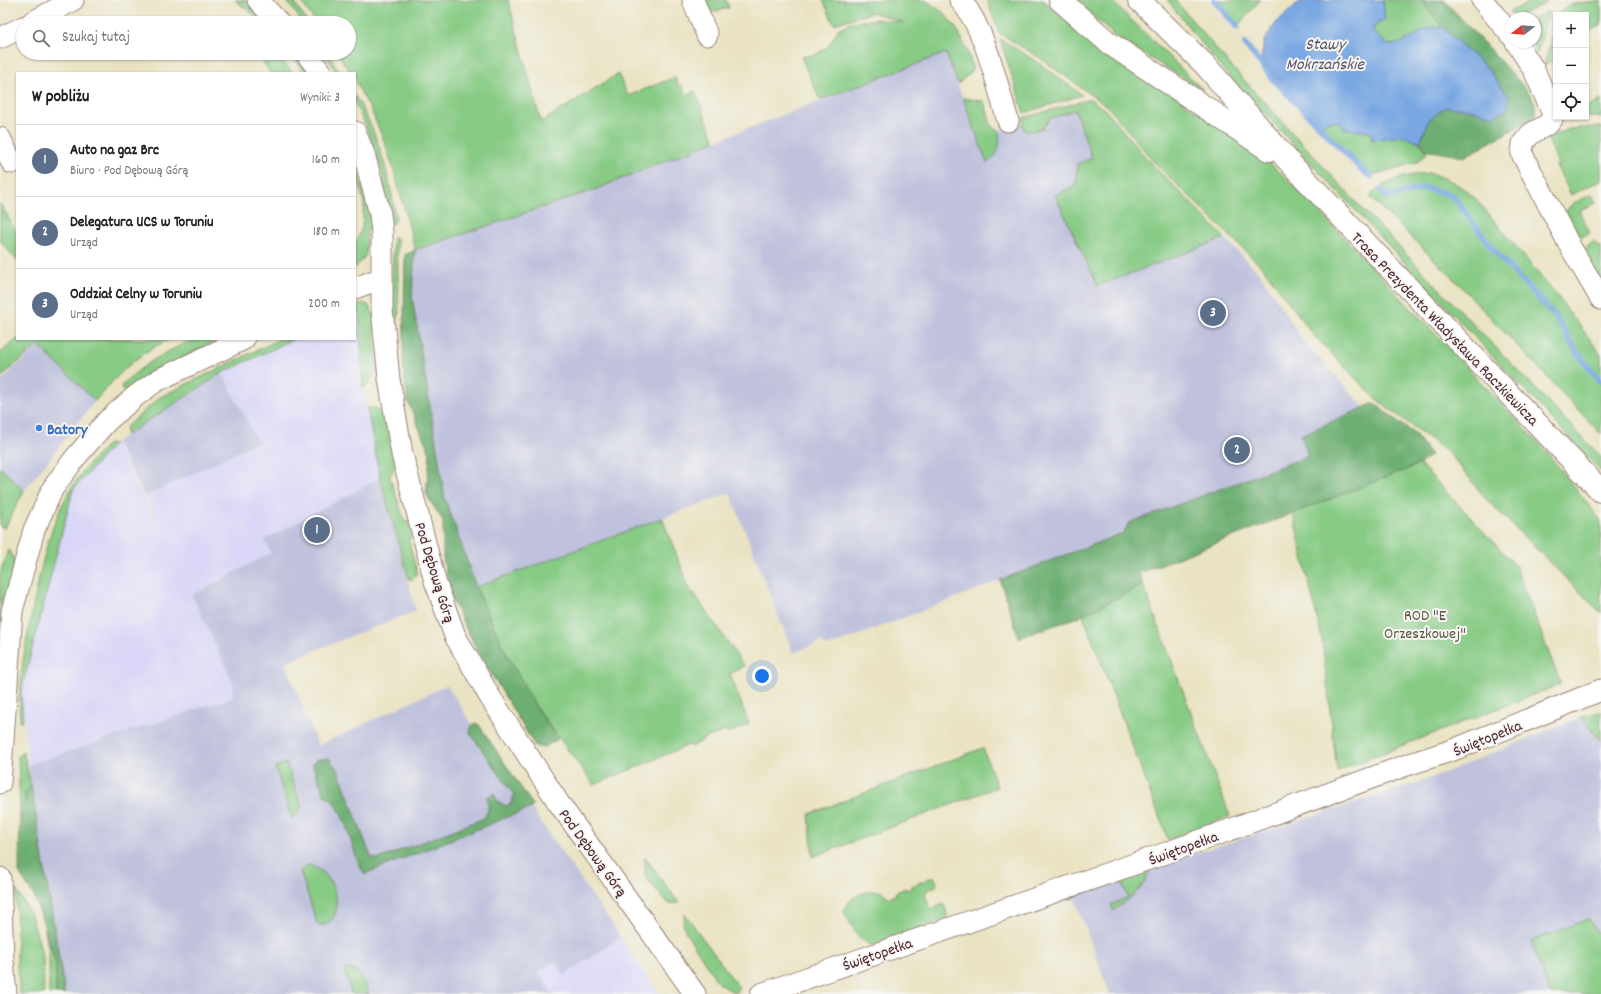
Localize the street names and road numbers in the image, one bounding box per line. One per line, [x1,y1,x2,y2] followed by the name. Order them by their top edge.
[1345,228,1544,432] street label: Trasa Prezydenta Władysława Raczkiewicza
[407,520,460,626] street label: Pod Dębową Górą
[1450,715,1526,764] street label: Świętopełka
[552,805,632,902] street label: Pod Dębową Górą
[1146,826,1222,873] street label: Świętopełka
[840,933,916,978] street label: Świętopełka

